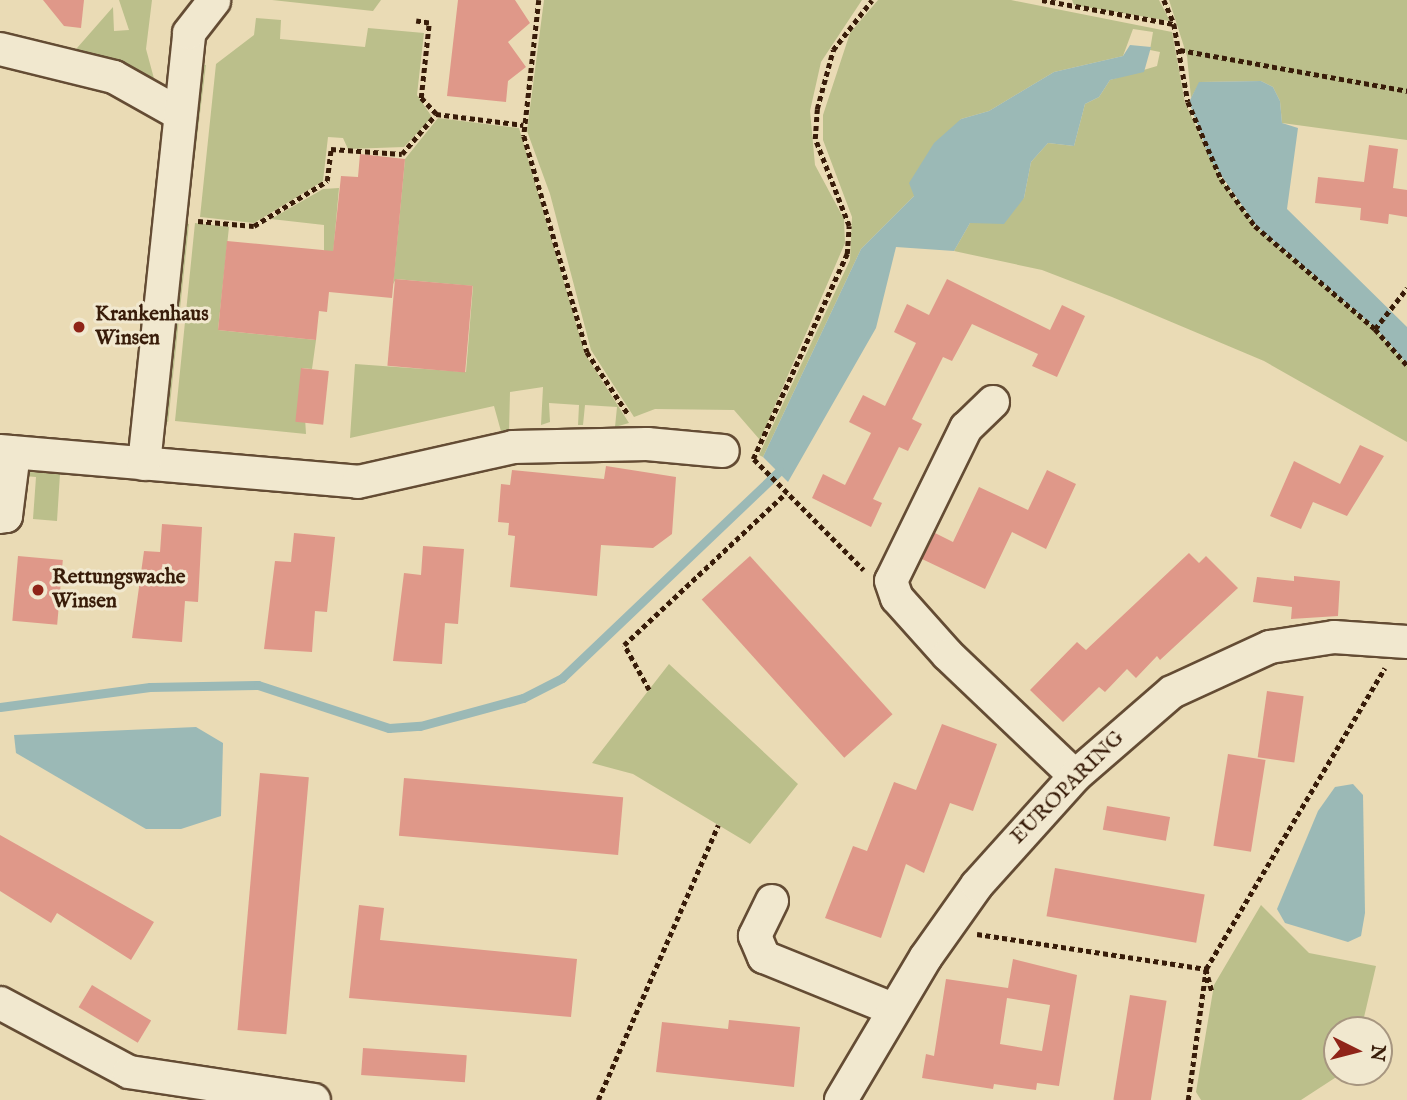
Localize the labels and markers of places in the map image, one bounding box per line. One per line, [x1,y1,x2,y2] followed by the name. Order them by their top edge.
[95,302,209,352] place label: Krankenhaus Winsen
[69,317,89,337] marker: Krankenhaus Winsen
[52,565,185,615] place label: Rettungswache Winsen
[30,582,46,598] marker: Rettungswache Winsen

